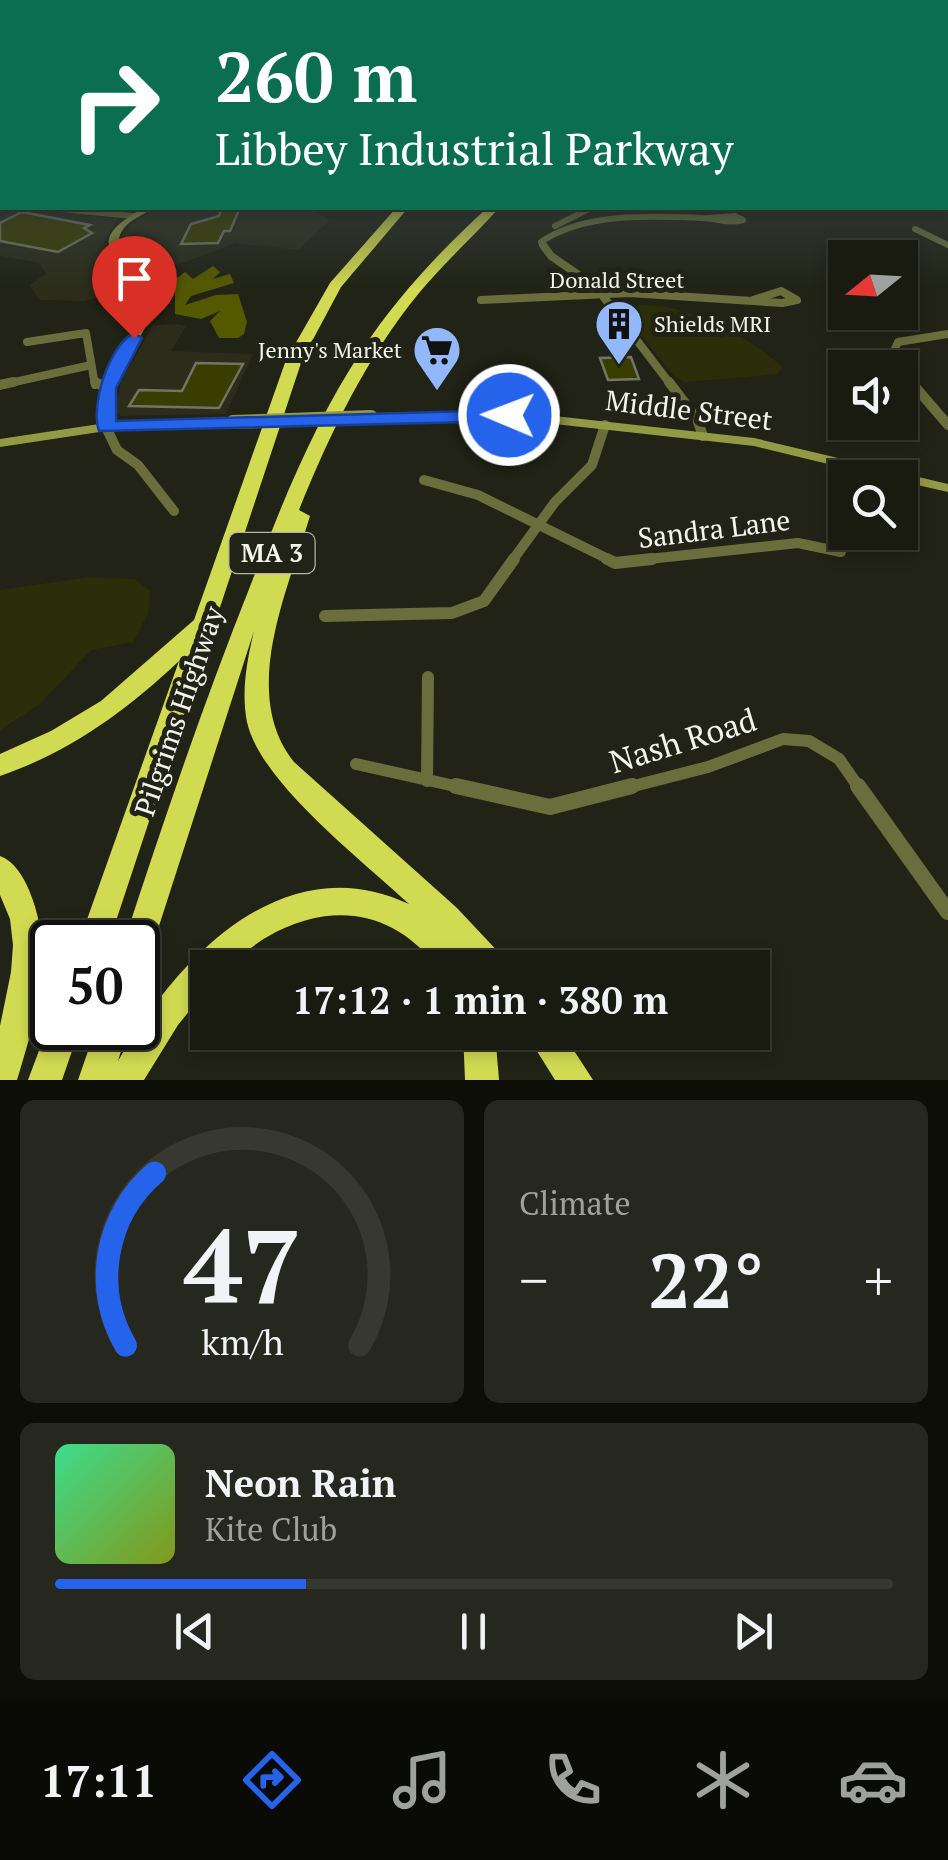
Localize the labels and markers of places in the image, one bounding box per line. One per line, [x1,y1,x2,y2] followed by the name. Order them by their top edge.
[92,236,177,339] pin
[593,298,645,366] building icon: Shields MRI
[654,309,771,338] place label: Shields MRI
[411,324,463,392] supermarket icon: Jenny's Market
[258,335,402,364] place label: Jenny's Market

